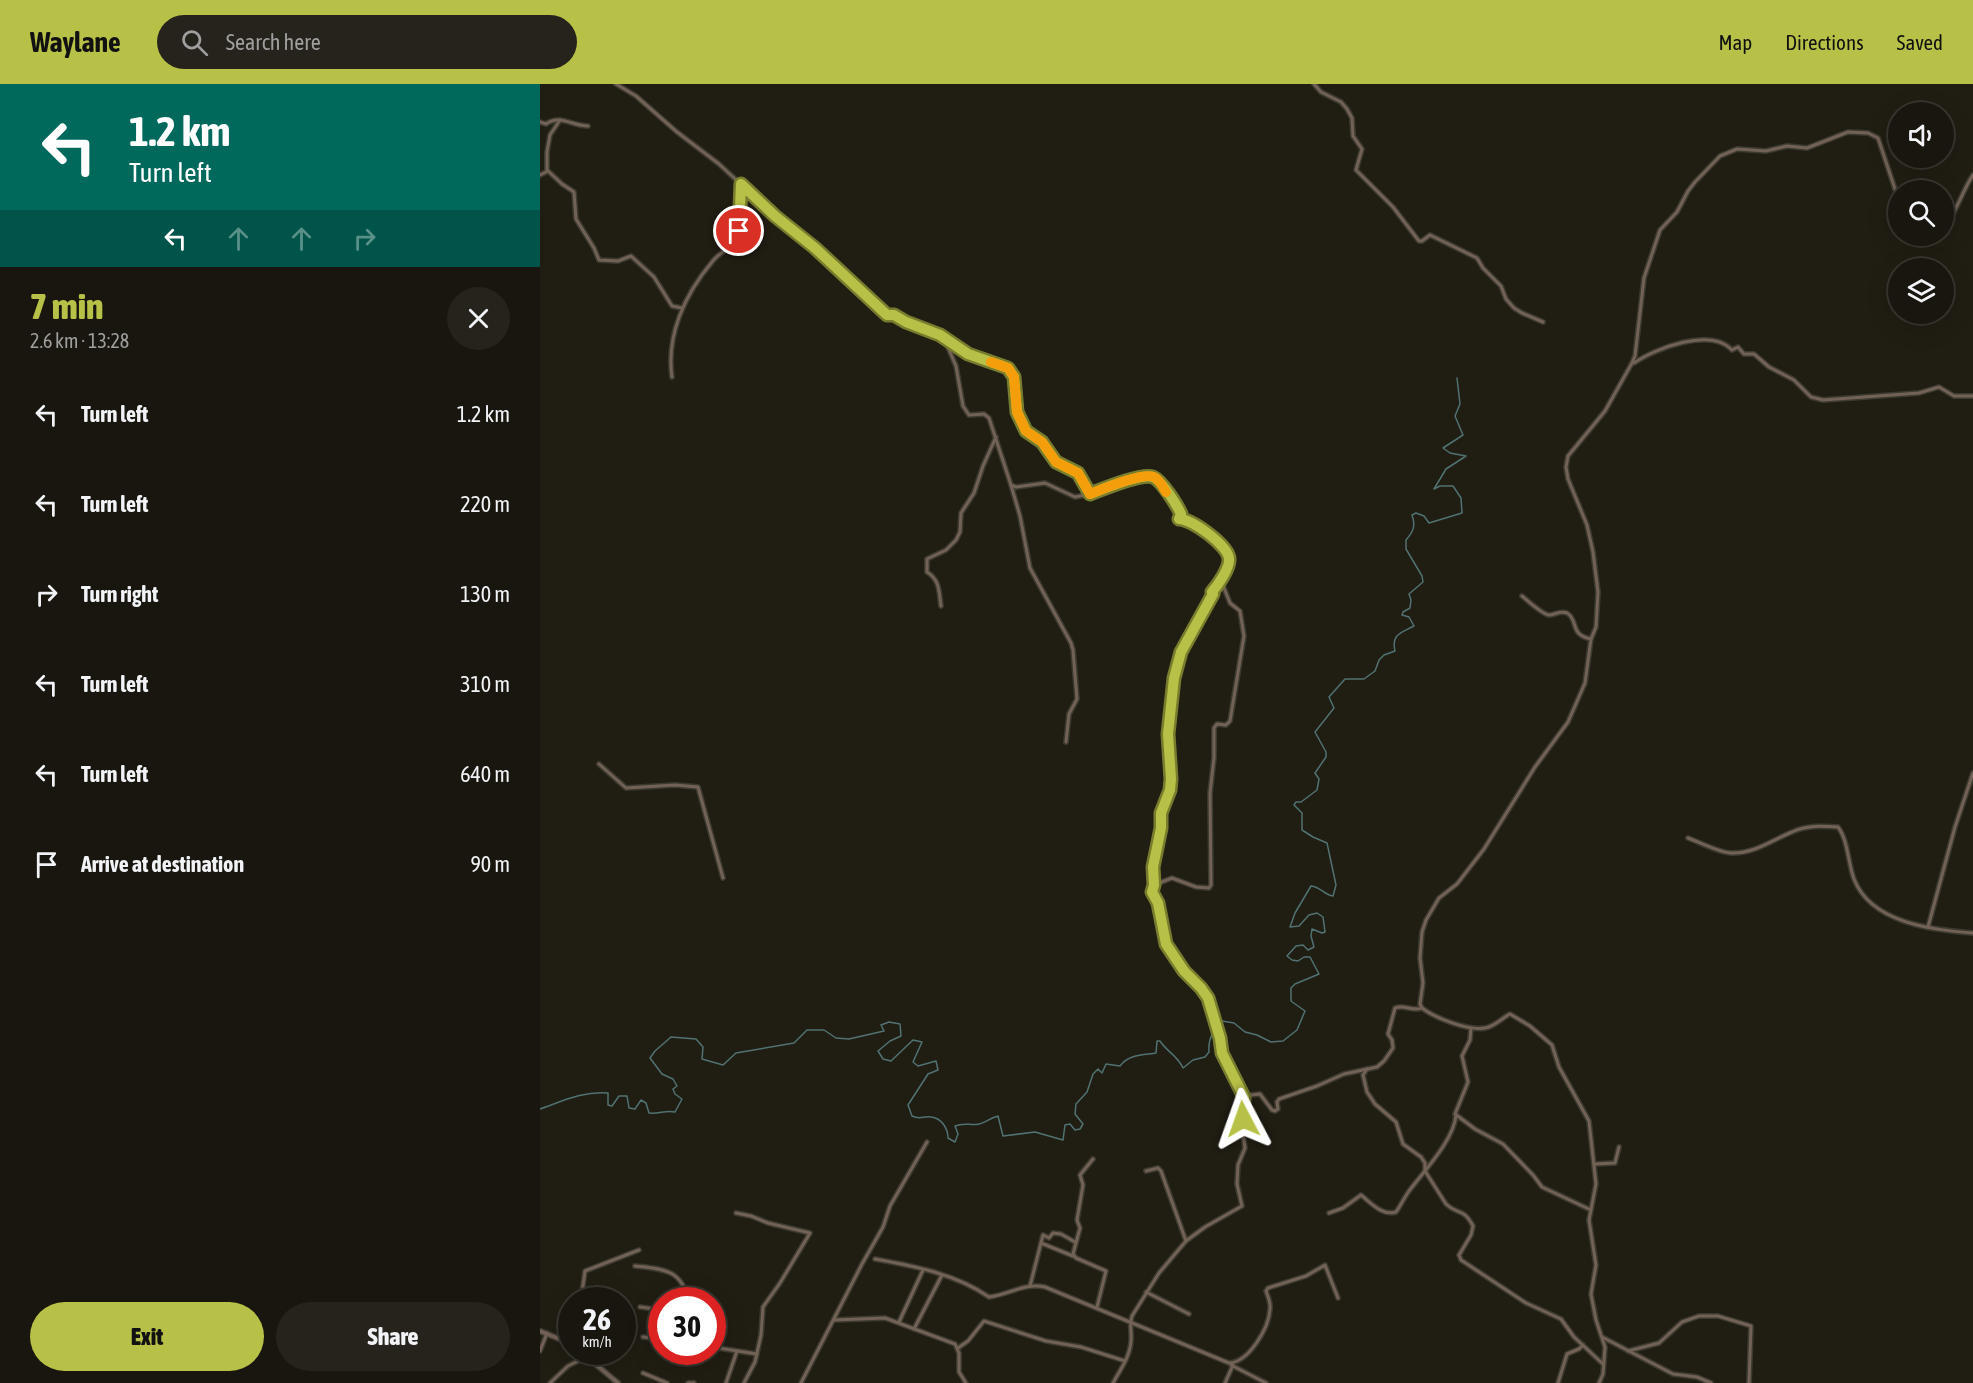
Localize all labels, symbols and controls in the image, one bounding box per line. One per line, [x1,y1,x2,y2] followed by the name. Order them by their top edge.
[157,15,577,69] search box
[30,26,121,58] text: Waylane
[178,26,211,59] icon: search
[226,29,321,55] text: Search here
[1718,30,1752,54] text: Map
[1785,30,1864,54] text: Directions
[1897,30,1943,54] text: Saved
[1888,102,1954,324] map controls
[1888,102,1954,168] button: sound
[129,107,230,155] text: 1.2 km
[30,108,108,186] icon: left
[129,157,212,188] text: Turn left
[1888,180,1954,246] button: search
[713,205,764,256] pin
[722,214,755,247] icon: arrive
[159,222,192,255] icon: left
[222,222,255,255] icon: ahead
[285,222,318,255] icon: ahead
[348,222,381,255] icon: right
[1888,258,1954,324] button: layers
[30,285,104,327] text: 7 min
[447,287,510,350] button: close
[30,329,129,352] text: 2.6 km · 13:28
[30,398,63,431] icon: left
[81,401,148,427] text: Turn left
[457,401,510,427] text: 1.2 km
[30,488,63,521] icon: left
[81,491,148,517] text: Turn left
[460,491,510,517] text: 220 m
[30,578,63,611] icon: right
[81,581,158,607] text: Turn right
[460,581,510,607] text: 130 m
[30,668,63,701] icon: left
[81,671,148,697] text: Turn left
[460,671,510,697] text: 310 m
[30,758,63,791] icon: left
[81,761,148,787] text: Turn left
[460,761,510,787] text: 640 m
[30,848,63,881] icon: arrive
[81,851,244,877] text: Arrive at destination
[470,851,510,877] text: 90 m
[1211,1087,1275,1151] position arrow
[648,1287,726,1365] speed limit sign: 30
[30,1302,264,1371] button: Exit
[276,1302,510,1371] button: Share
[583,1302,611,1336] text: 26
[582,1333,612,1350] text: km/h

